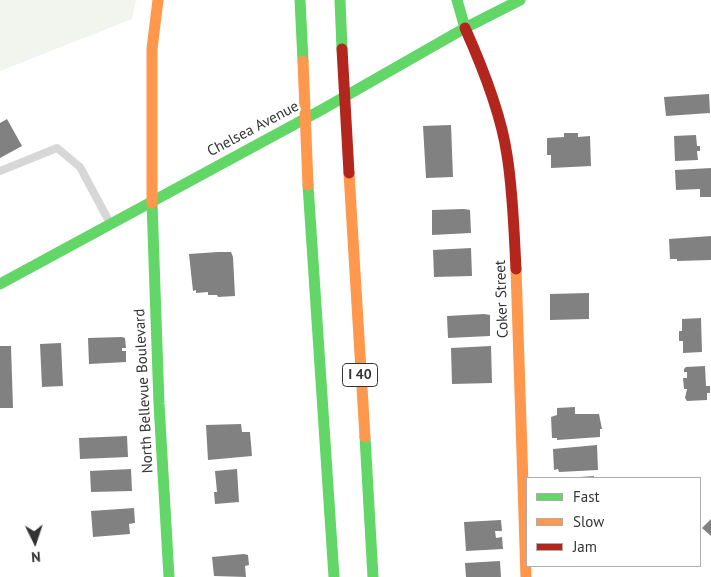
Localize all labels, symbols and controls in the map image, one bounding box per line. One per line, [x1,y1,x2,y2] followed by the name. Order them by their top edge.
[204,97,302,161] street label: Chelsea Avenue
[492,260,512,338] street label: Coker Street
[131,308,157,474] street label: North Bellevue Boulevard
[342,364,378,386] road number: I 40
[526,477,701,567] legend
[573,487,600,506] text: Fast
[573,512,604,531] text: Slow
[10,517,60,567] north arrow
[573,537,597,556] text: Jam
[31,548,41,566] text: N

